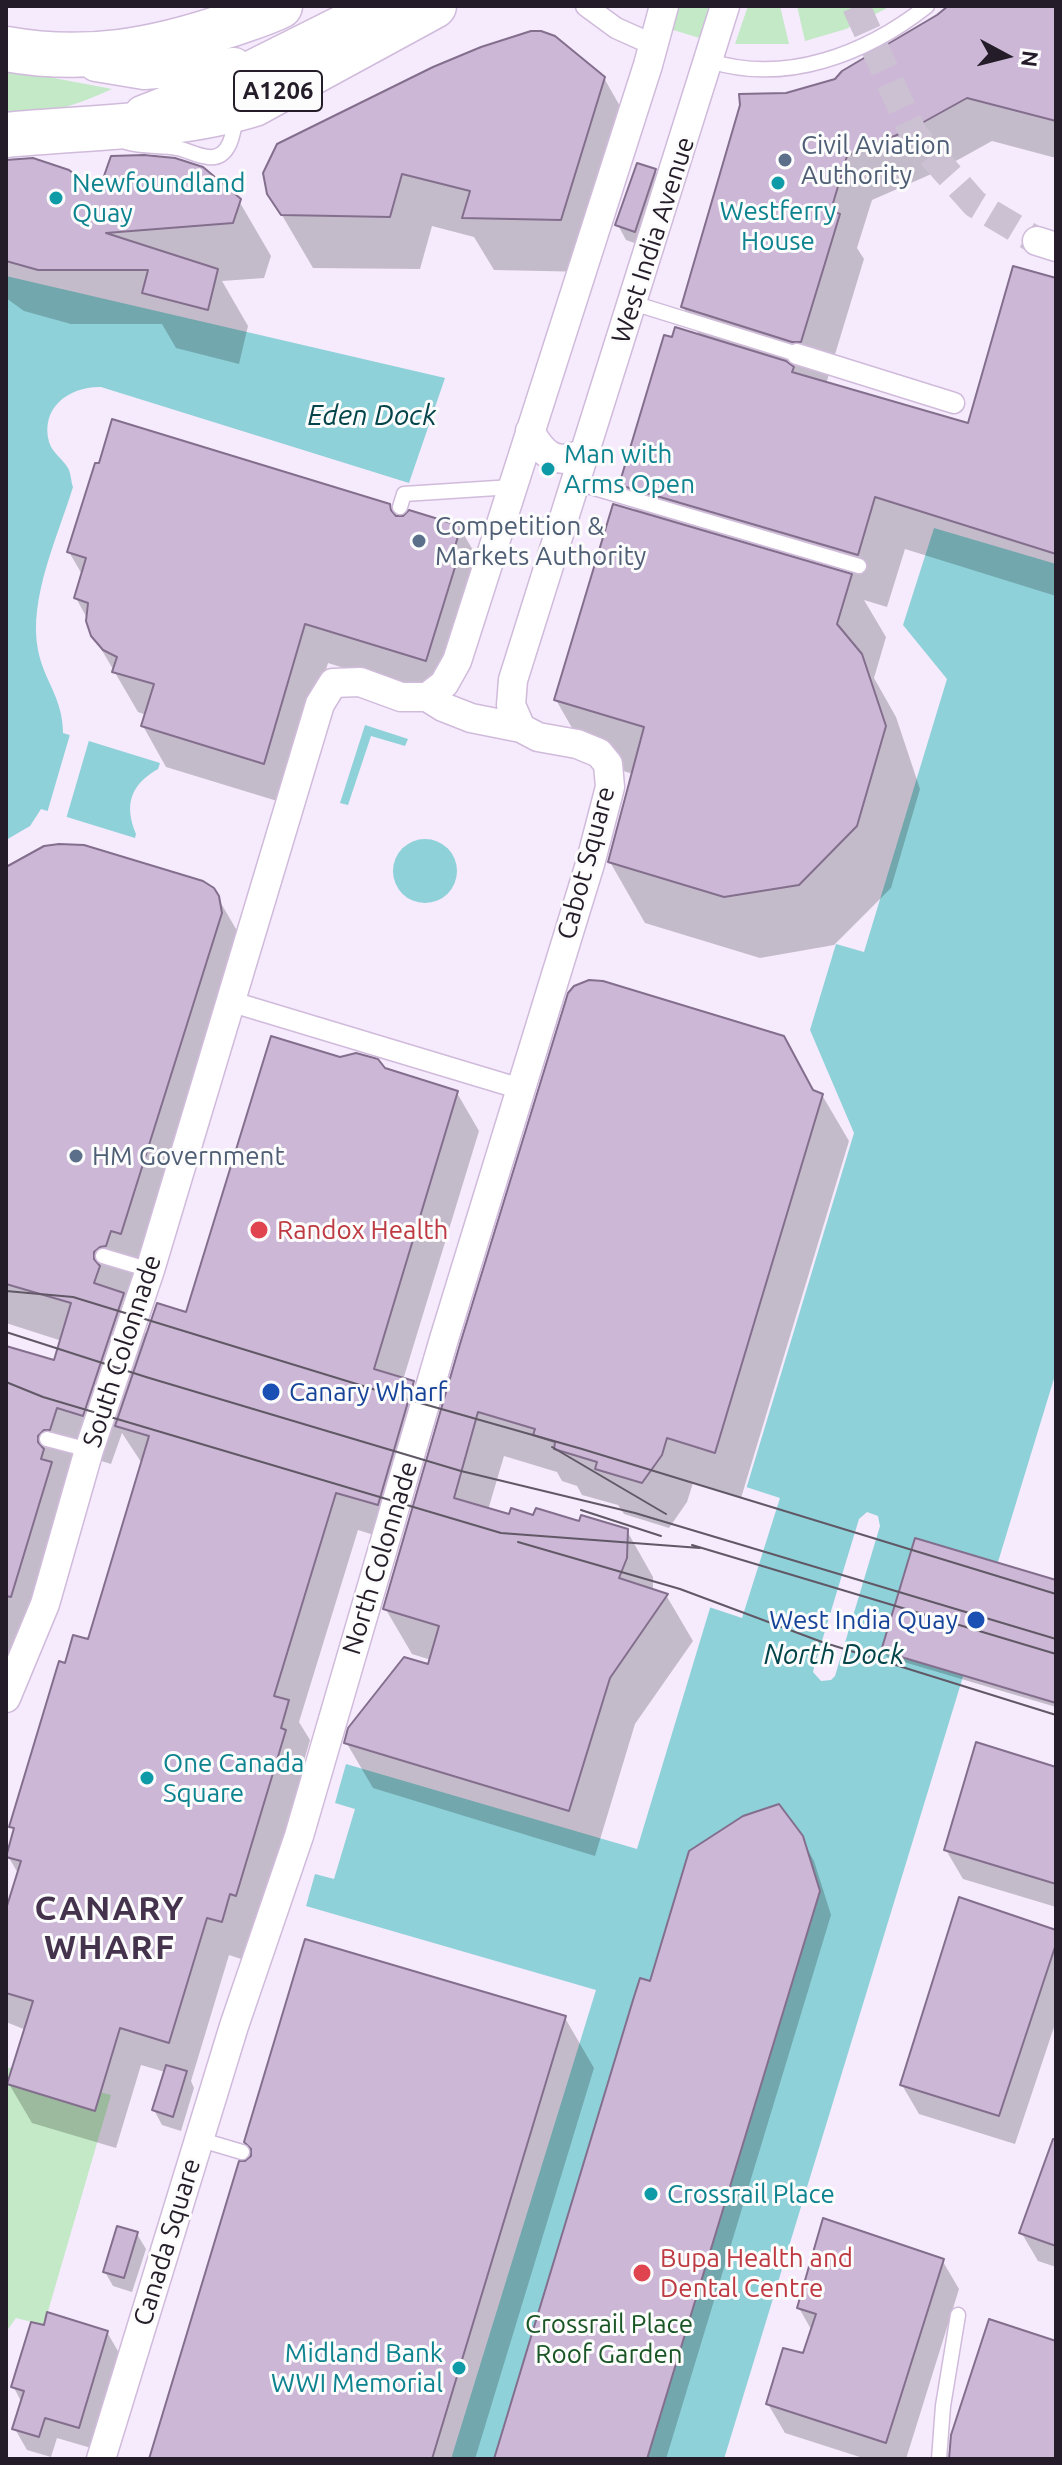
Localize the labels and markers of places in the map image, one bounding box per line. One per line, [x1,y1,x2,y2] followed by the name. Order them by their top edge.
[801,129,950,190] place label: Civil Aviation Authority
[776,151,794,169] marker: Civil Aviation Authority
[72,167,245,228] place label: Newfoundland Quay
[769,174,787,192] marker: Westferry House
[47,189,65,207] marker: Newfoundland Quay
[720,195,836,256] place label: Westferry House
[564,438,695,500] place label: Man with Arms Open
[539,460,557,478] marker: Man with Arms Open
[435,510,646,572] place label: Competition & Markets Authority
[410,532,428,550] marker: Competition & Markets Authority
[92,1140,285,1172] place label: HM Government
[67,1147,85,1165] marker: HM Government
[277,1214,448,1246] place label: Randox Health
[248,1219,270,1241] marker: Randox Health
[289,1376,447,1408] place label: Canary Wharf
[260,1381,282,1403] marker: Canary Wharf
[769,1604,958,1636] place label: West India Quay
[965,1609,987,1631] marker: West India Quay
[163,1747,304,1808] place label: One Canada Square
[138,1769,156,1787] marker: One Canada Square
[667,2178,835,2210] place label: Crossrail Place
[642,2185,660,2203] marker: Crossrail Place
[660,2242,853,2304] place label: Bupa Health and Dental Centre
[631,2262,653,2284] marker: Bupa Health and Dental Centre
[271,2337,443,2398] place label: Midland Bank WWI Memorial
[450,2359,468,2377] marker: Midland Bank WWI Memorial

